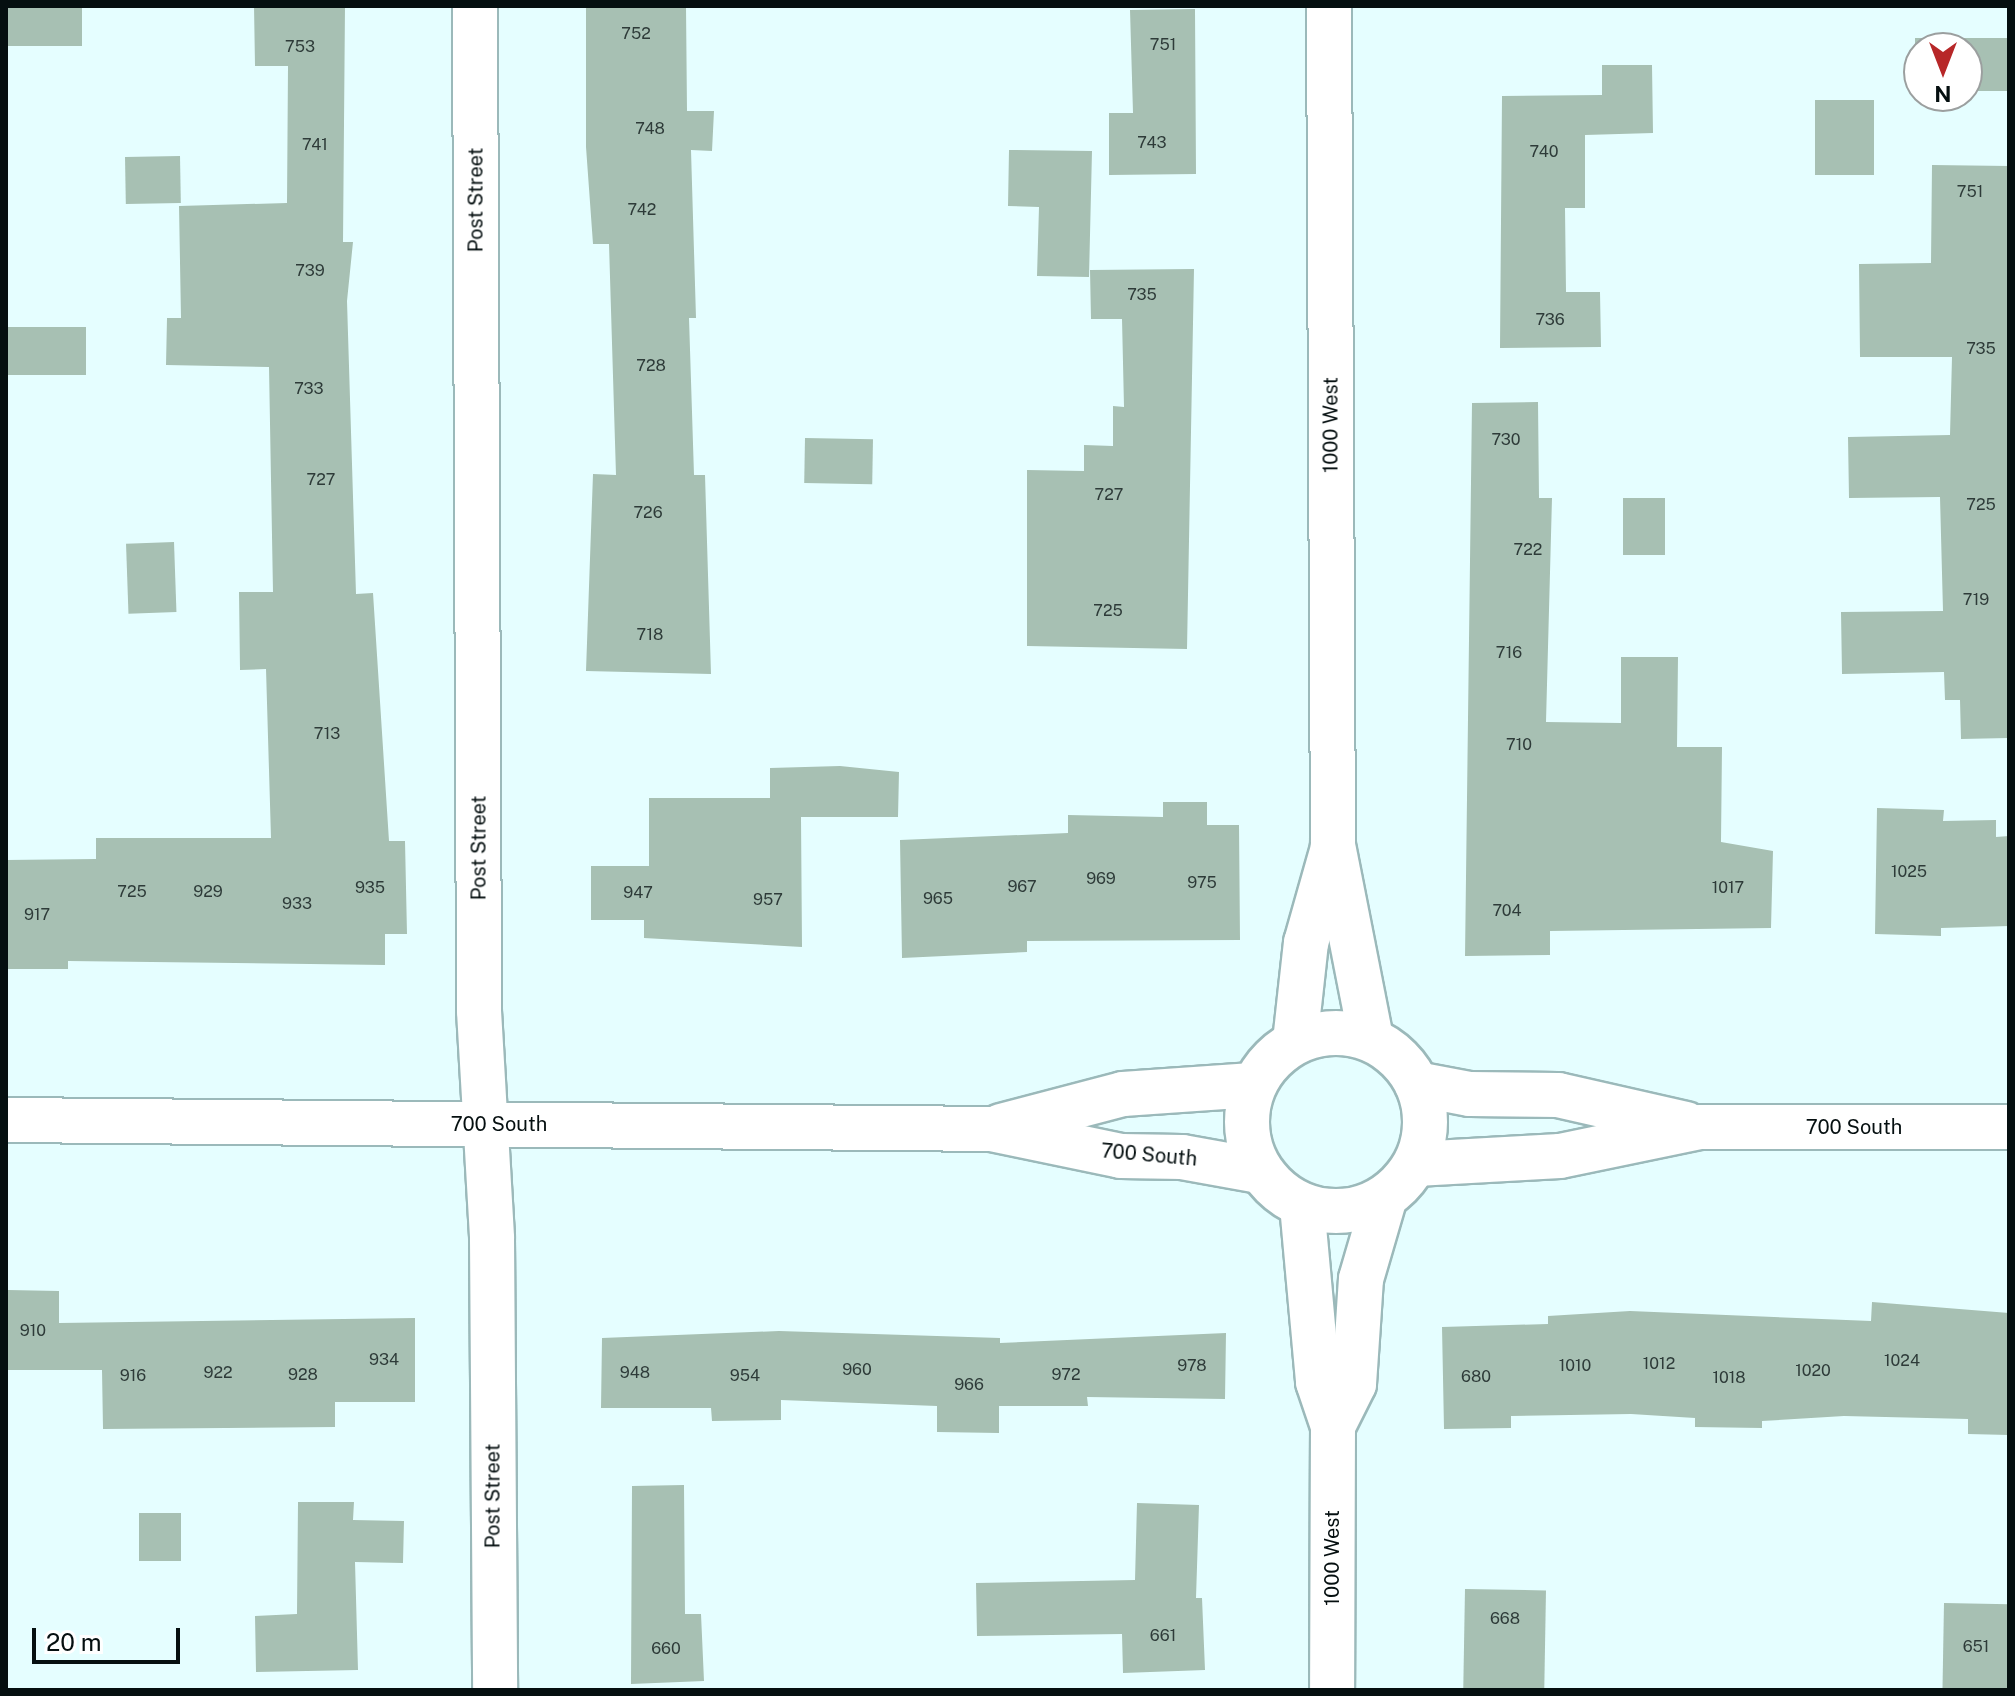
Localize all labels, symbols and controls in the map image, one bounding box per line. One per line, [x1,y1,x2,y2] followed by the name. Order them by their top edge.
[621,24,651,44] house number: 752
[1903,32,1983,112] north arrow
[1150,35,1176,55] house number: 751
[285,37,315,57] house number: 753
[1934,81,1952,107] text: N
[635,119,665,139] house number: 748
[1137,133,1167,153] house number: 743
[302,135,328,155] house number: 741
[1529,142,1559,162] house number: 740
[464,148,488,252] street label: Post Street
[1957,182,1983,202] house number: 751
[628,200,656,220] house number: 742
[295,261,325,281] house number: 739
[1127,285,1157,305] house number: 735
[1535,310,1565,330] house number: 736
[1966,339,1996,359] house number: 735
[636,356,666,376] house number: 728
[1319,377,1343,473] street label: 1000 West
[294,379,324,399] house number: 733
[1491,430,1521,450] house number: 730
[307,470,335,490] house number: 727
[1095,485,1123,505] house number: 727
[1966,495,1996,515] house number: 725
[633,503,663,523] house number: 726
[1514,540,1542,560] house number: 722
[1963,590,1989,610] house number: 719
[1093,601,1123,621] house number: 725
[637,625,663,645] house number: 718
[1496,643,1522,663] house number: 716
[314,724,340,744] house number: 713
[1506,735,1532,755] house number: 710
[467,796,491,900] street label: Post Street
[1891,862,1927,882] house number: 1025
[1086,869,1116,889] house number: 969
[1187,873,1217,893] house number: 975
[1007,877,1037,897] house number: 967
[355,878,385,898] house number: 935
[1712,878,1744,898] house number: 1017
[117,882,147,902] house number: 725
[193,882,223,902] house number: 929
[623,883,653,903] house number: 947
[923,889,953,909] house number: 965
[753,890,783,910] house number: 957
[282,894,312,914] house number: 933
[1492,901,1522,921] house number: 704
[24,905,50,925] house number: 917
[451,1112,547,1136] street label: 700 South
[1806,1115,1902,1139] street label: 700 South
[1100,1139,1198,1171] street label: 700 South
[20,1321,46,1341] house number: 910
[369,1350,399,1370] house number: 934
[1884,1351,1920,1371] house number: 1024
[1643,1354,1675,1374] house number: 1012
[1177,1356,1207,1376] house number: 978
[1559,1356,1591,1376] house number: 1010
[842,1360,872,1380] house number: 960
[1795,1361,1831,1381] house number: 1020
[203,1363,233,1383] house number: 922
[620,1363,650,1383] house number: 948
[288,1365,318,1385] house number: 928
[1052,1365,1080,1385] house number: 972
[120,1366,146,1386] house number: 916
[730,1366,760,1386] house number: 954
[1461,1367,1491,1387] house number: 680
[1712,1368,1746,1388] house number: 1018
[954,1375,984,1395] house number: 966
[481,1444,505,1548] street label: Post Street
[1320,1510,1344,1606] street label: 1000 West
[1490,1609,1520,1629] house number: 668
[36,1612,184,1662] scale bar
[1150,1626,1176,1646] house number: 661
[46,1628,102,1656] text: 20 m
[1963,1637,1989,1657] house number: 651
[651,1639,681,1659] house number: 660

